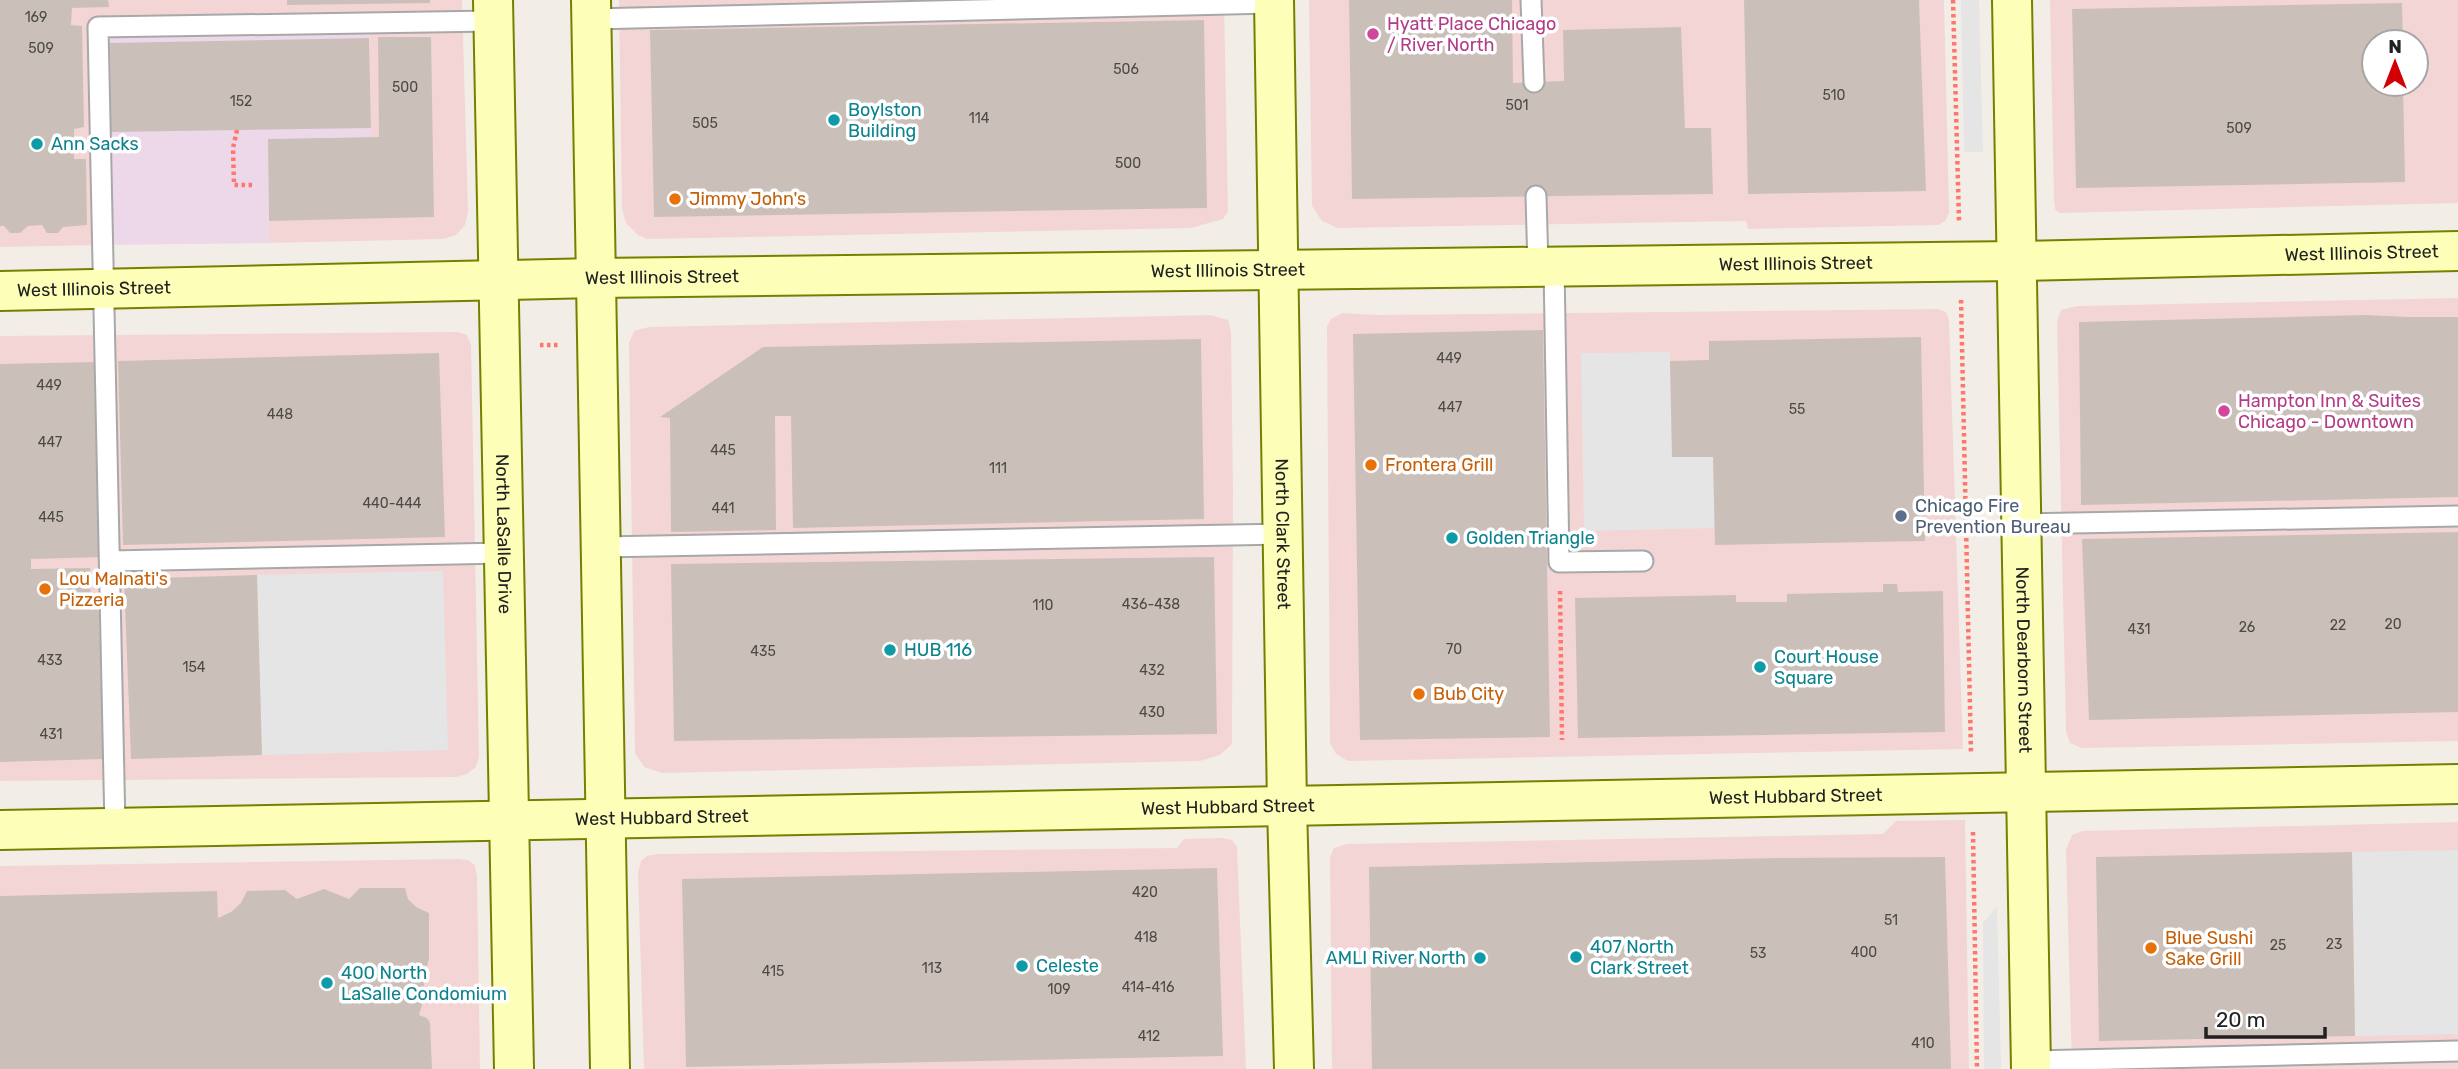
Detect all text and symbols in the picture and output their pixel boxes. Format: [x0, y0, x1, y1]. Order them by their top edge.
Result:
house number: 169 [25, 9, 47, 26]
place label: Hyatt Place Chicago / River North [1387, 13, 1556, 56]
marker: Hyatt Place Chicago / River North [1365, 26, 1381, 42]
north arrow [2360, 28, 2430, 98]
text: N [2388, 35, 2402, 58]
house number: 509 [28, 40, 54, 57]
house number: 506 [1113, 61, 1139, 78]
house number: 500 [392, 79, 418, 96]
house number: 510 [1823, 87, 1846, 104]
house number: 152 [230, 93, 252, 110]
house number: 501 [1505, 97, 1529, 114]
place label: Boylston Building [848, 99, 922, 142]
house number: 114 [969, 110, 990, 127]
marker: Boylston Building [826, 112, 842, 128]
house number: 505 [692, 115, 718, 132]
house number: 509 [2226, 120, 2252, 137]
place label: Ann Sacks [51, 133, 139, 155]
marker: Ann Sacks [29, 136, 45, 152]
house number: 500 [1115, 155, 1141, 172]
place label: Jimmy John's [689, 188, 806, 210]
marker: Jimmy John's [667, 191, 683, 207]
street label: West Illinois Street [2284, 240, 2439, 266]
street label: West Illinois Street [1719, 252, 1873, 276]
street label: West Illinois Street [1151, 259, 1305, 282]
street label: West Illinois Street [585, 265, 739, 289]
street label: West Illinois Street [17, 276, 171, 302]
house number: 449 [1436, 350, 1462, 367]
house number: 449 [36, 377, 62, 394]
place label: Hampton Inn & Suites Chicago - Downtown [2238, 390, 2421, 433]
house number: 447 [1438, 399, 1462, 416]
house number: 55 [1789, 401, 1805, 418]
marker: Hampton Inn & Suites Chicago - Downtown [2216, 403, 2232, 419]
house number: 448 [267, 406, 293, 423]
house number: 447 [38, 434, 62, 451]
house number: 445 [710, 442, 736, 459]
street label: North LaSalle Drive [491, 454, 516, 614]
place label: Frontera Grill [1385, 454, 1493, 476]
marker: Frontera Grill [1363, 457, 1379, 473]
street label: North Clark Street [1270, 458, 1295, 610]
house number: 111 [989, 460, 1007, 477]
house number: 440-444 [362, 495, 422, 512]
place label: Chicago Fire Prevention Bureau [1915, 495, 2071, 538]
house number: 441 [711, 500, 735, 517]
marker: Chicago Fire Prevention Bureau [1893, 508, 1909, 524]
house number: 445 [38, 509, 64, 526]
place label: Golden Triangle [1466, 527, 1595, 549]
marker: Golden Triangle [1444, 530, 1460, 546]
street label: North Dearborn Street [2011, 566, 2036, 753]
place label: Lou Malnati's Pizzeria [59, 568, 168, 611]
marker: Lou Malnati's Pizzeria [37, 581, 53, 597]
house number: 436-438 [1122, 596, 1180, 613]
house number: 110 [1033, 597, 1054, 614]
house number: 20 [2384, 616, 2402, 633]
house number: 22 [2330, 617, 2346, 634]
house number: 26 [2239, 619, 2255, 636]
house number: 431 [2128, 621, 2150, 638]
place label: HUB 116 [904, 639, 972, 661]
house number: 70 [1446, 641, 1462, 658]
marker: HUB 116 [882, 642, 898, 658]
house number: 435 [750, 643, 776, 660]
place label: Court House Square [1774, 646, 1879, 689]
house number: 433 [37, 652, 63, 669]
house number: 154 [182, 659, 206, 676]
marker: Court House Square [1752, 659, 1768, 675]
house number: 432 [1139, 662, 1165, 679]
place label: Bub City [1433, 683, 1504, 705]
marker: Bub City [1411, 686, 1427, 702]
house number: 430 [1139, 704, 1165, 721]
house number: 431 [40, 726, 62, 743]
street label: West Hubbard Street [1709, 784, 1883, 809]
street label: West Hubbard Street [1141, 794, 1315, 820]
street label: West Hubbard Street [575, 805, 749, 830]
house number: 420 [1132, 884, 1158, 901]
house number: 51 [1884, 912, 1898, 929]
place label: Blue Sushi Sake Grill [2165, 927, 2253, 970]
house number: 418 [1134, 929, 1158, 946]
place label: 407 North Clark Street [1590, 936, 1689, 979]
house number: 23 [2326, 936, 2342, 953]
house number: 25 [2270, 937, 2286, 954]
marker: Blue Sushi Sake Grill [2143, 940, 2159, 956]
house number: 400 [1851, 944, 1877, 961]
house number: 53 [1750, 945, 1766, 962]
place label: AMLI River North [1326, 947, 1466, 969]
marker: 407 North Clark Street [1568, 949, 1584, 965]
marker: AMLI River North [1472, 950, 1488, 966]
place label: Celeste [1036, 955, 1099, 977]
marker: Celeste [1014, 958, 1030, 974]
house number: 113 [922, 960, 942, 977]
place label: 400 North LaSalle Condomium [341, 962, 507, 1005]
house number: 415 [762, 963, 784, 980]
marker: 400 North LaSalle Condomium [319, 975, 335, 991]
house number: 414-416 [1122, 979, 1174, 996]
house number: 109 [1047, 981, 1071, 998]
scale bar [2206, 996, 2325, 1040]
text: 20 m [2216, 1007, 2265, 1032]
house number: 412 [1138, 1028, 1160, 1045]
house number: 410 [1911, 1035, 1935, 1052]

